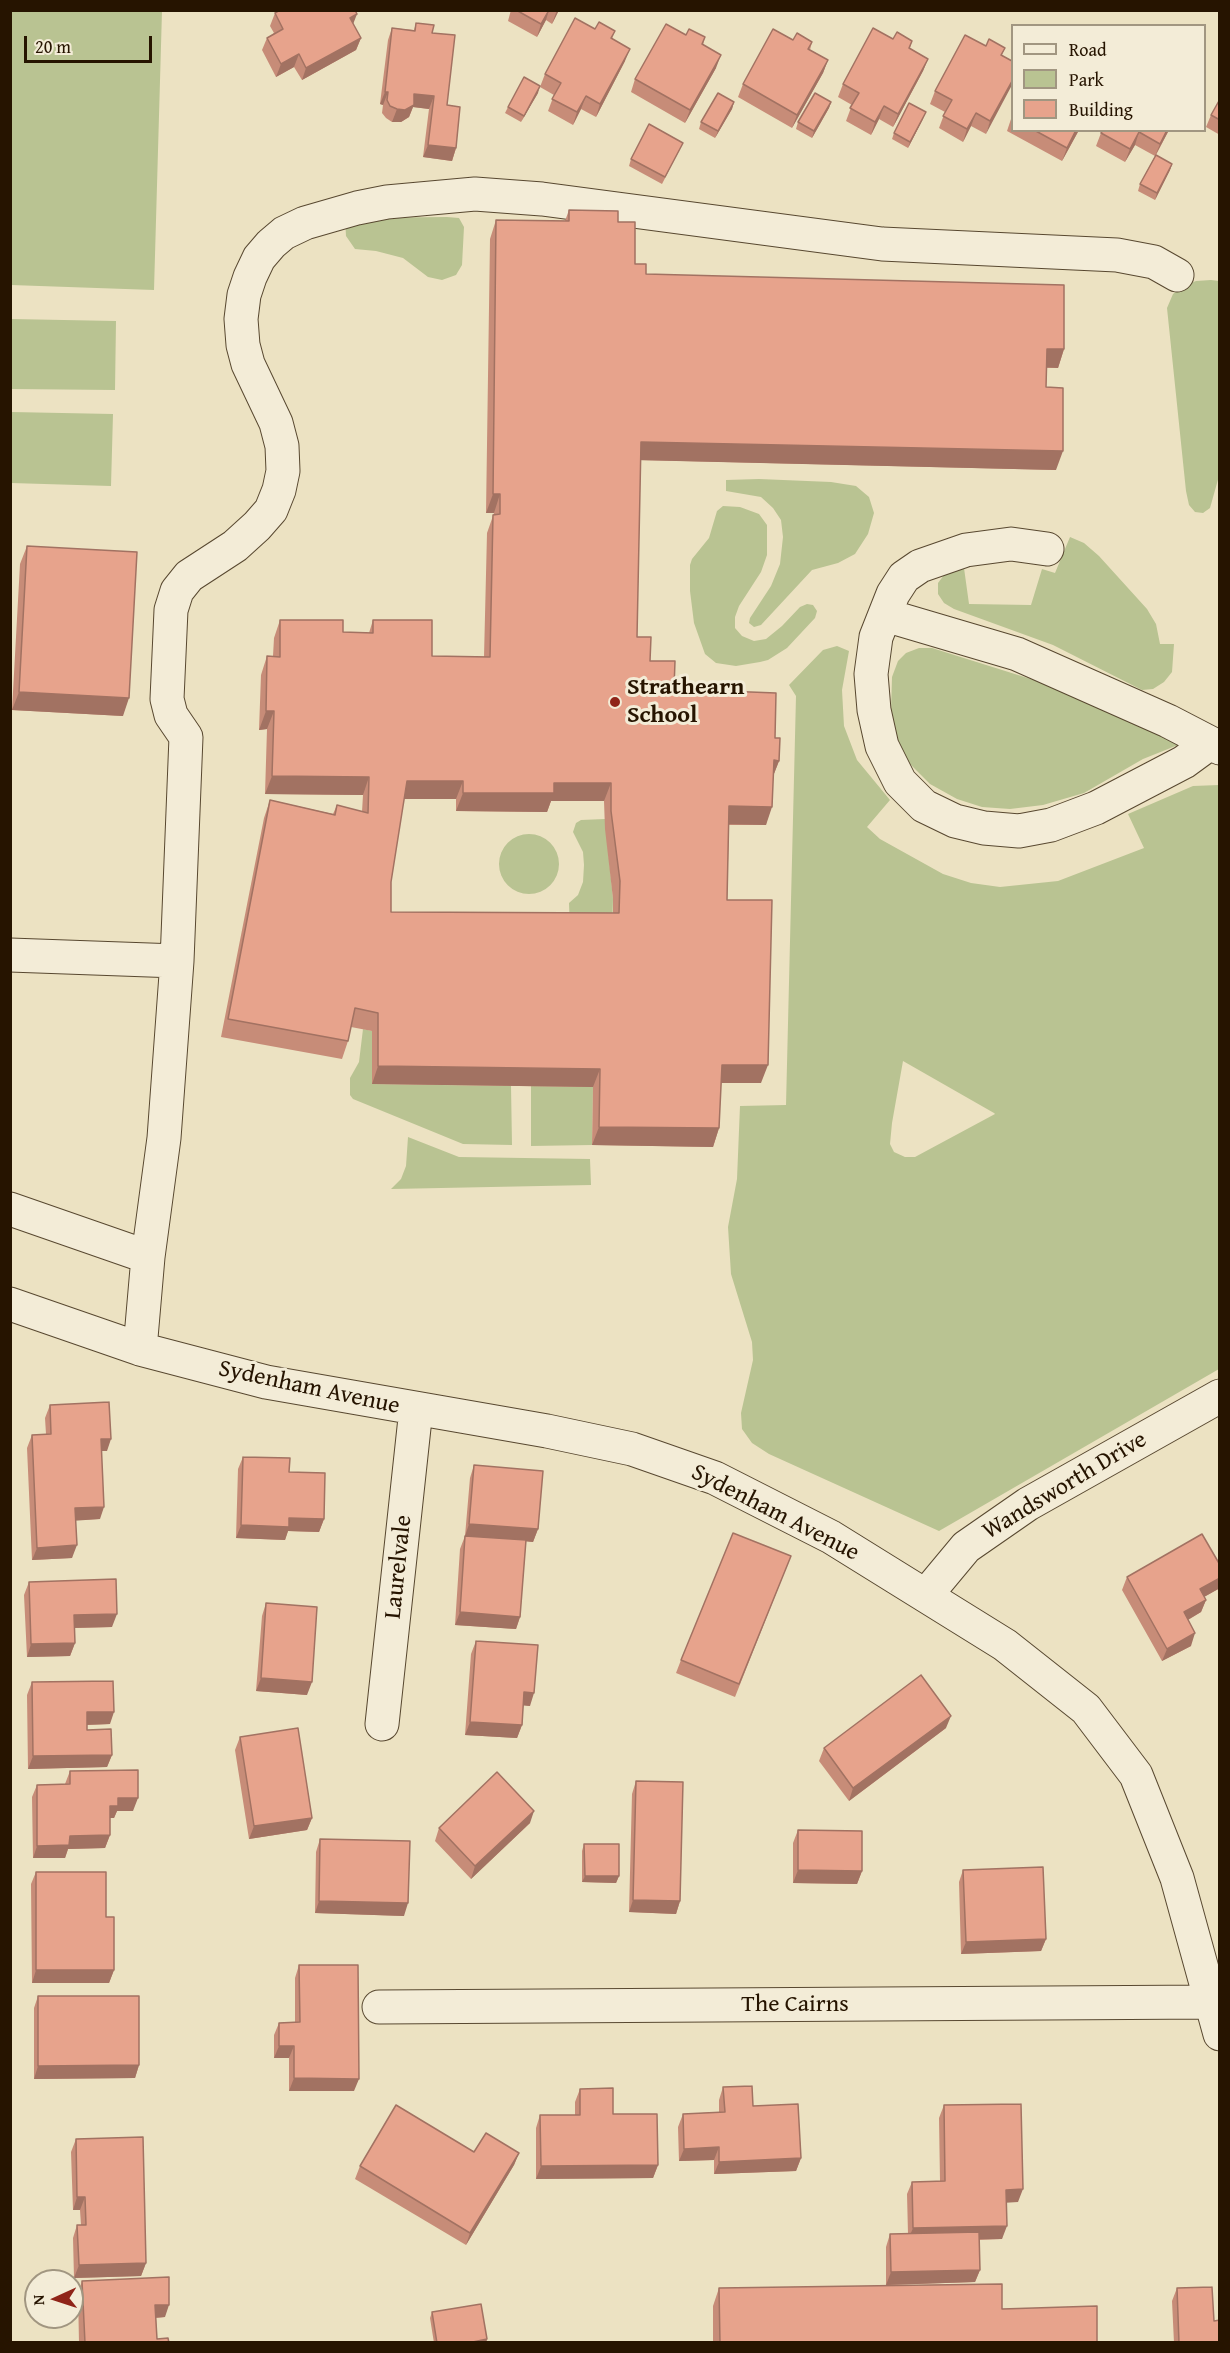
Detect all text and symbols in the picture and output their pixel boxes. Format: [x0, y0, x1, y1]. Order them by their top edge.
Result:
scale bar [27, 24, 154, 62]
legend [1011, 24, 1206, 132]
text: 20 m [35, 33, 71, 60]
text: Road [1069, 36, 1107, 63]
text: Park [1069, 66, 1104, 93]
text: Building [1069, 96, 1133, 123]
place label: Strathearn School [627, 674, 744, 730]
marker: Strathearn School [608, 695, 622, 709]
street label: Sydenham Avenue [216, 1355, 402, 1421]
street label: Wandsworth Drive [978, 1426, 1152, 1546]
street label: Sydenham Avenue [686, 1458, 864, 1568]
street label: Laurelvale [379, 1514, 419, 1620]
street label: The Cairns [741, 1991, 849, 2019]
north arrow [24, 2269, 84, 2329]
text: N [26, 2294, 50, 2306]

